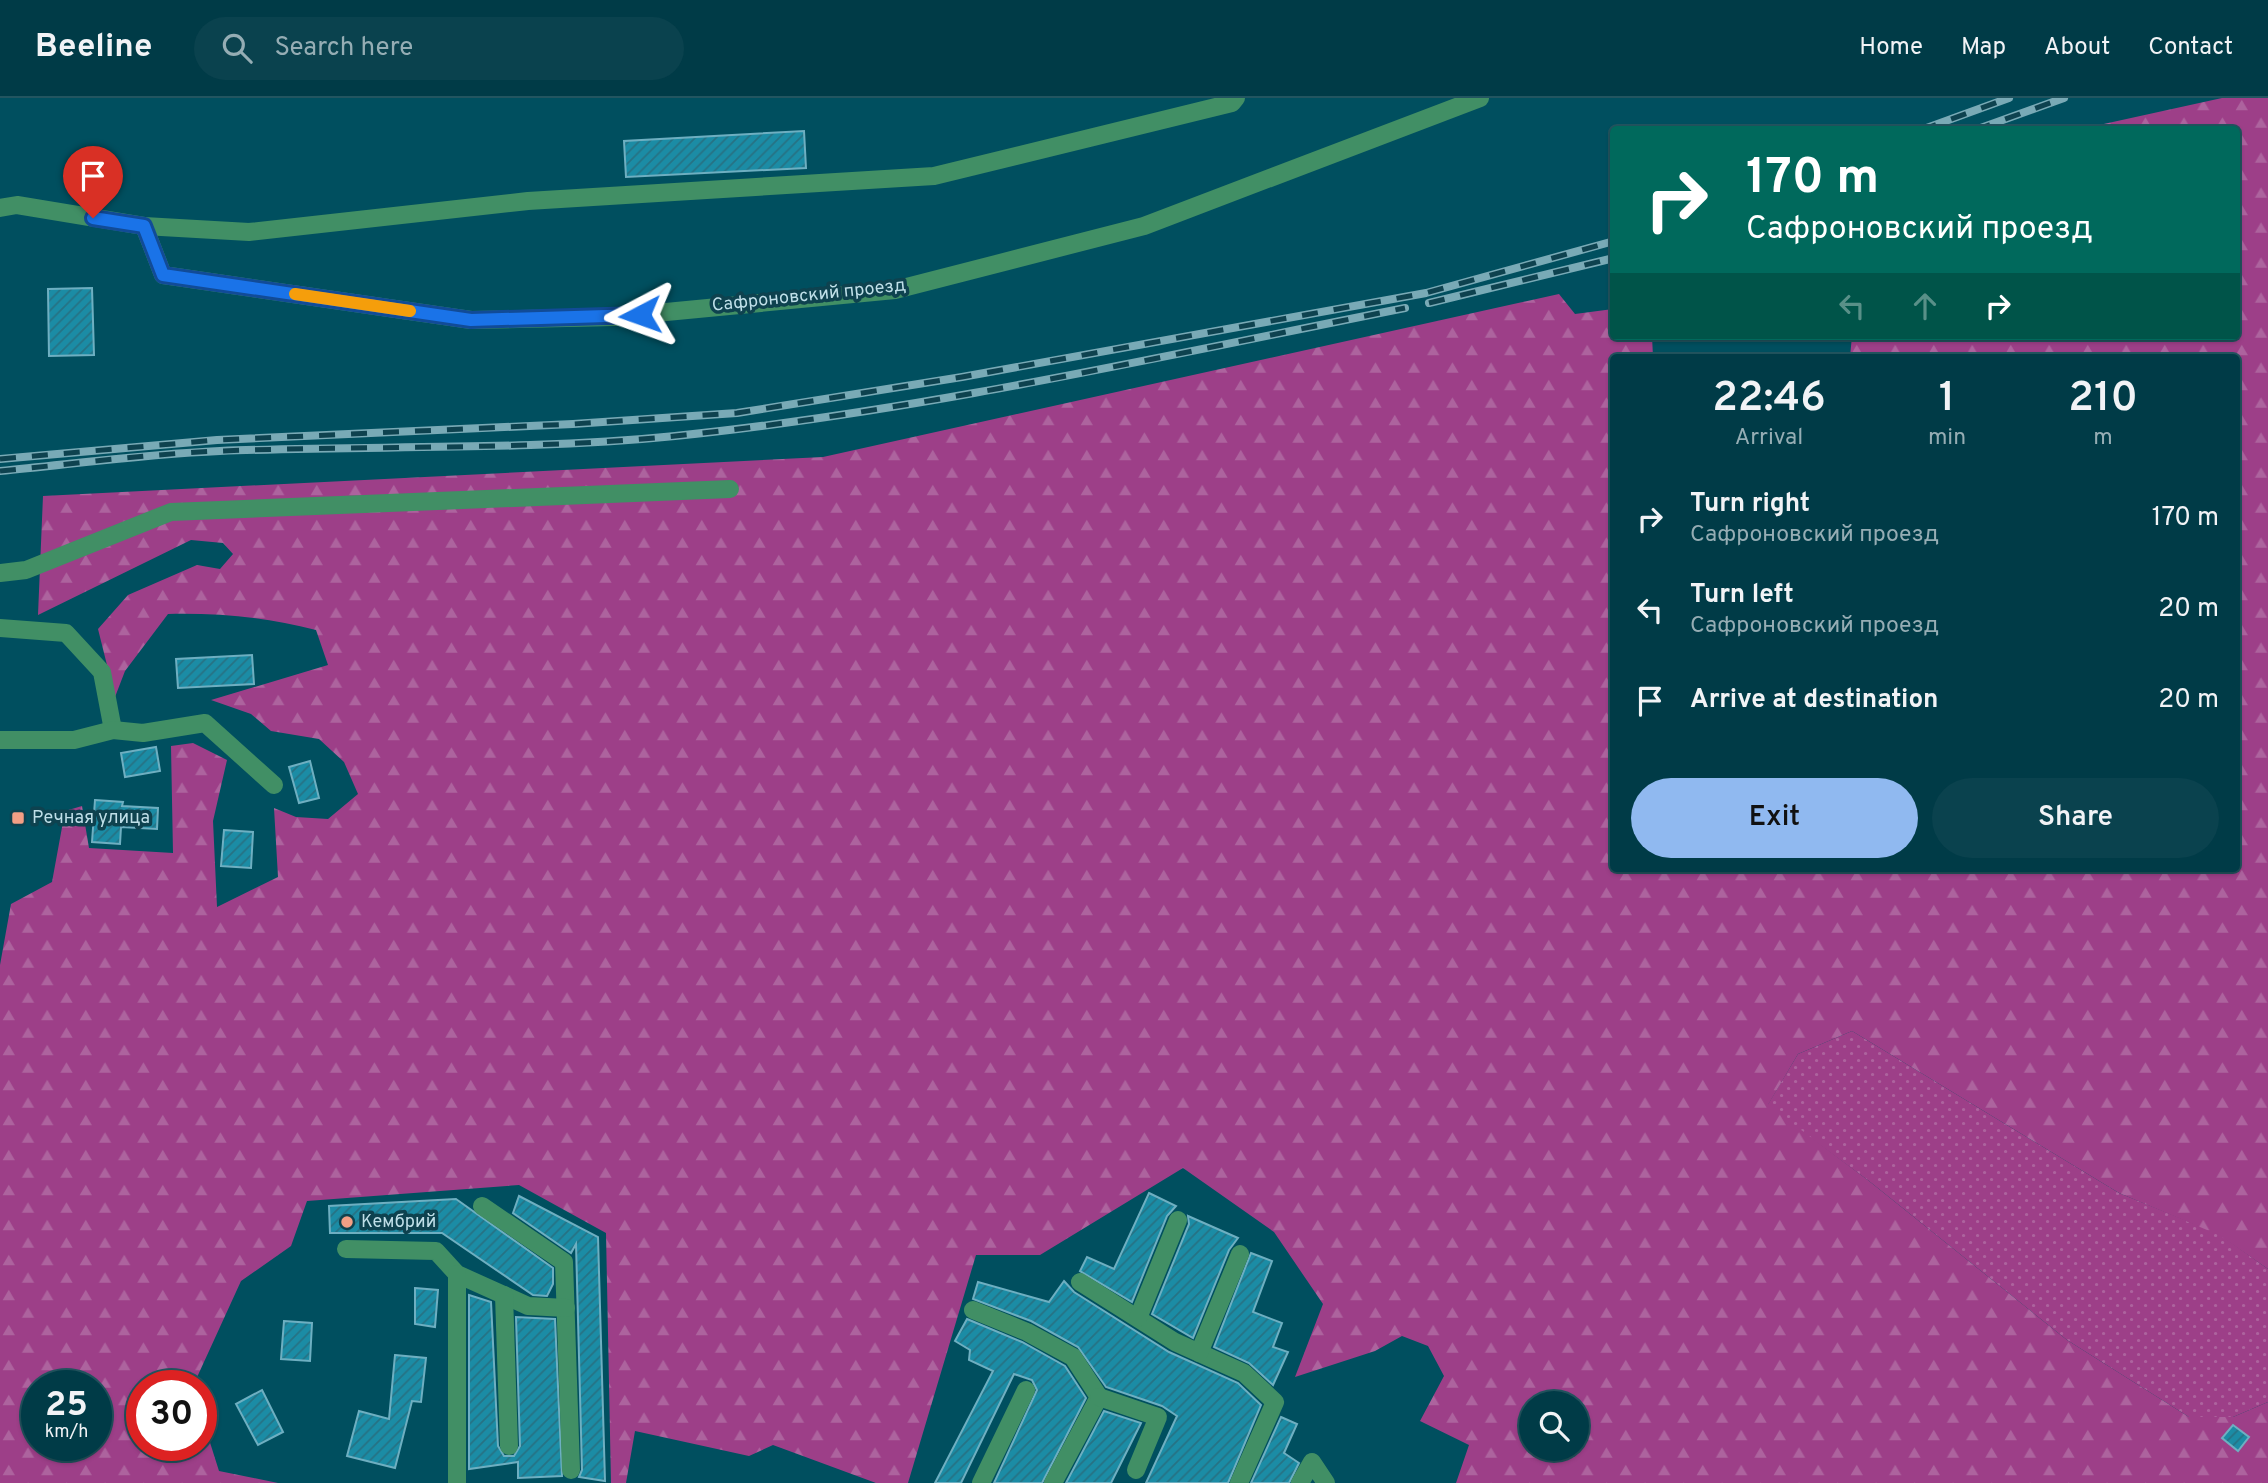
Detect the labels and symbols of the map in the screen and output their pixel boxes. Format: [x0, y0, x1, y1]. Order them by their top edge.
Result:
pin [63, 146, 123, 218]
street label: Сафроновский проезд [711, 274, 907, 318]
position arrow [603, 278, 677, 352]
place label: Речная улица [32, 807, 150, 830]
marker: Речная улица [10, 810, 26, 826]
place label: Кембрий [361, 1211, 436, 1234]
marker: Кембрий [339, 1214, 355, 1230]
speed limit sign: 30 [126, 1370, 217, 1461]

